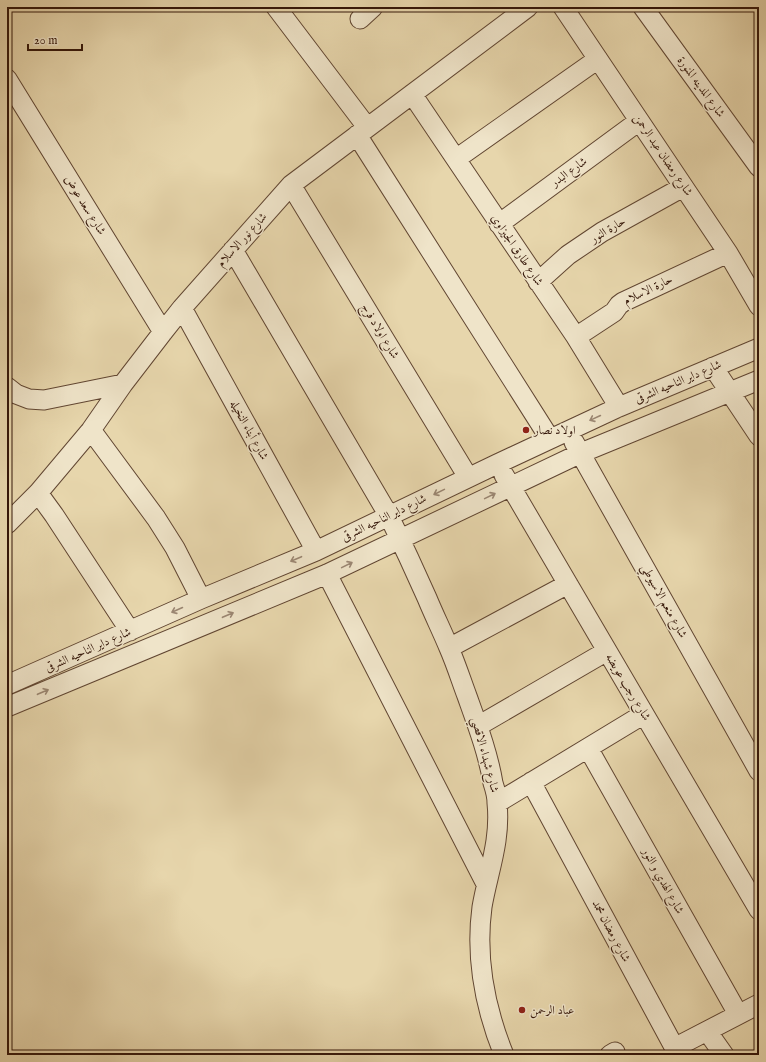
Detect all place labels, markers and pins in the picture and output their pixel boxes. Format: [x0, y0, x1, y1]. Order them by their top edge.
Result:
place label: اولاد نصار [533, 423, 576, 438]
marker: اولاد نصار [521, 425, 531, 435]
place label: عباد الرحمن [530, 1003, 575, 1019]
marker: عباد الرحمن [517, 1005, 527, 1015]

